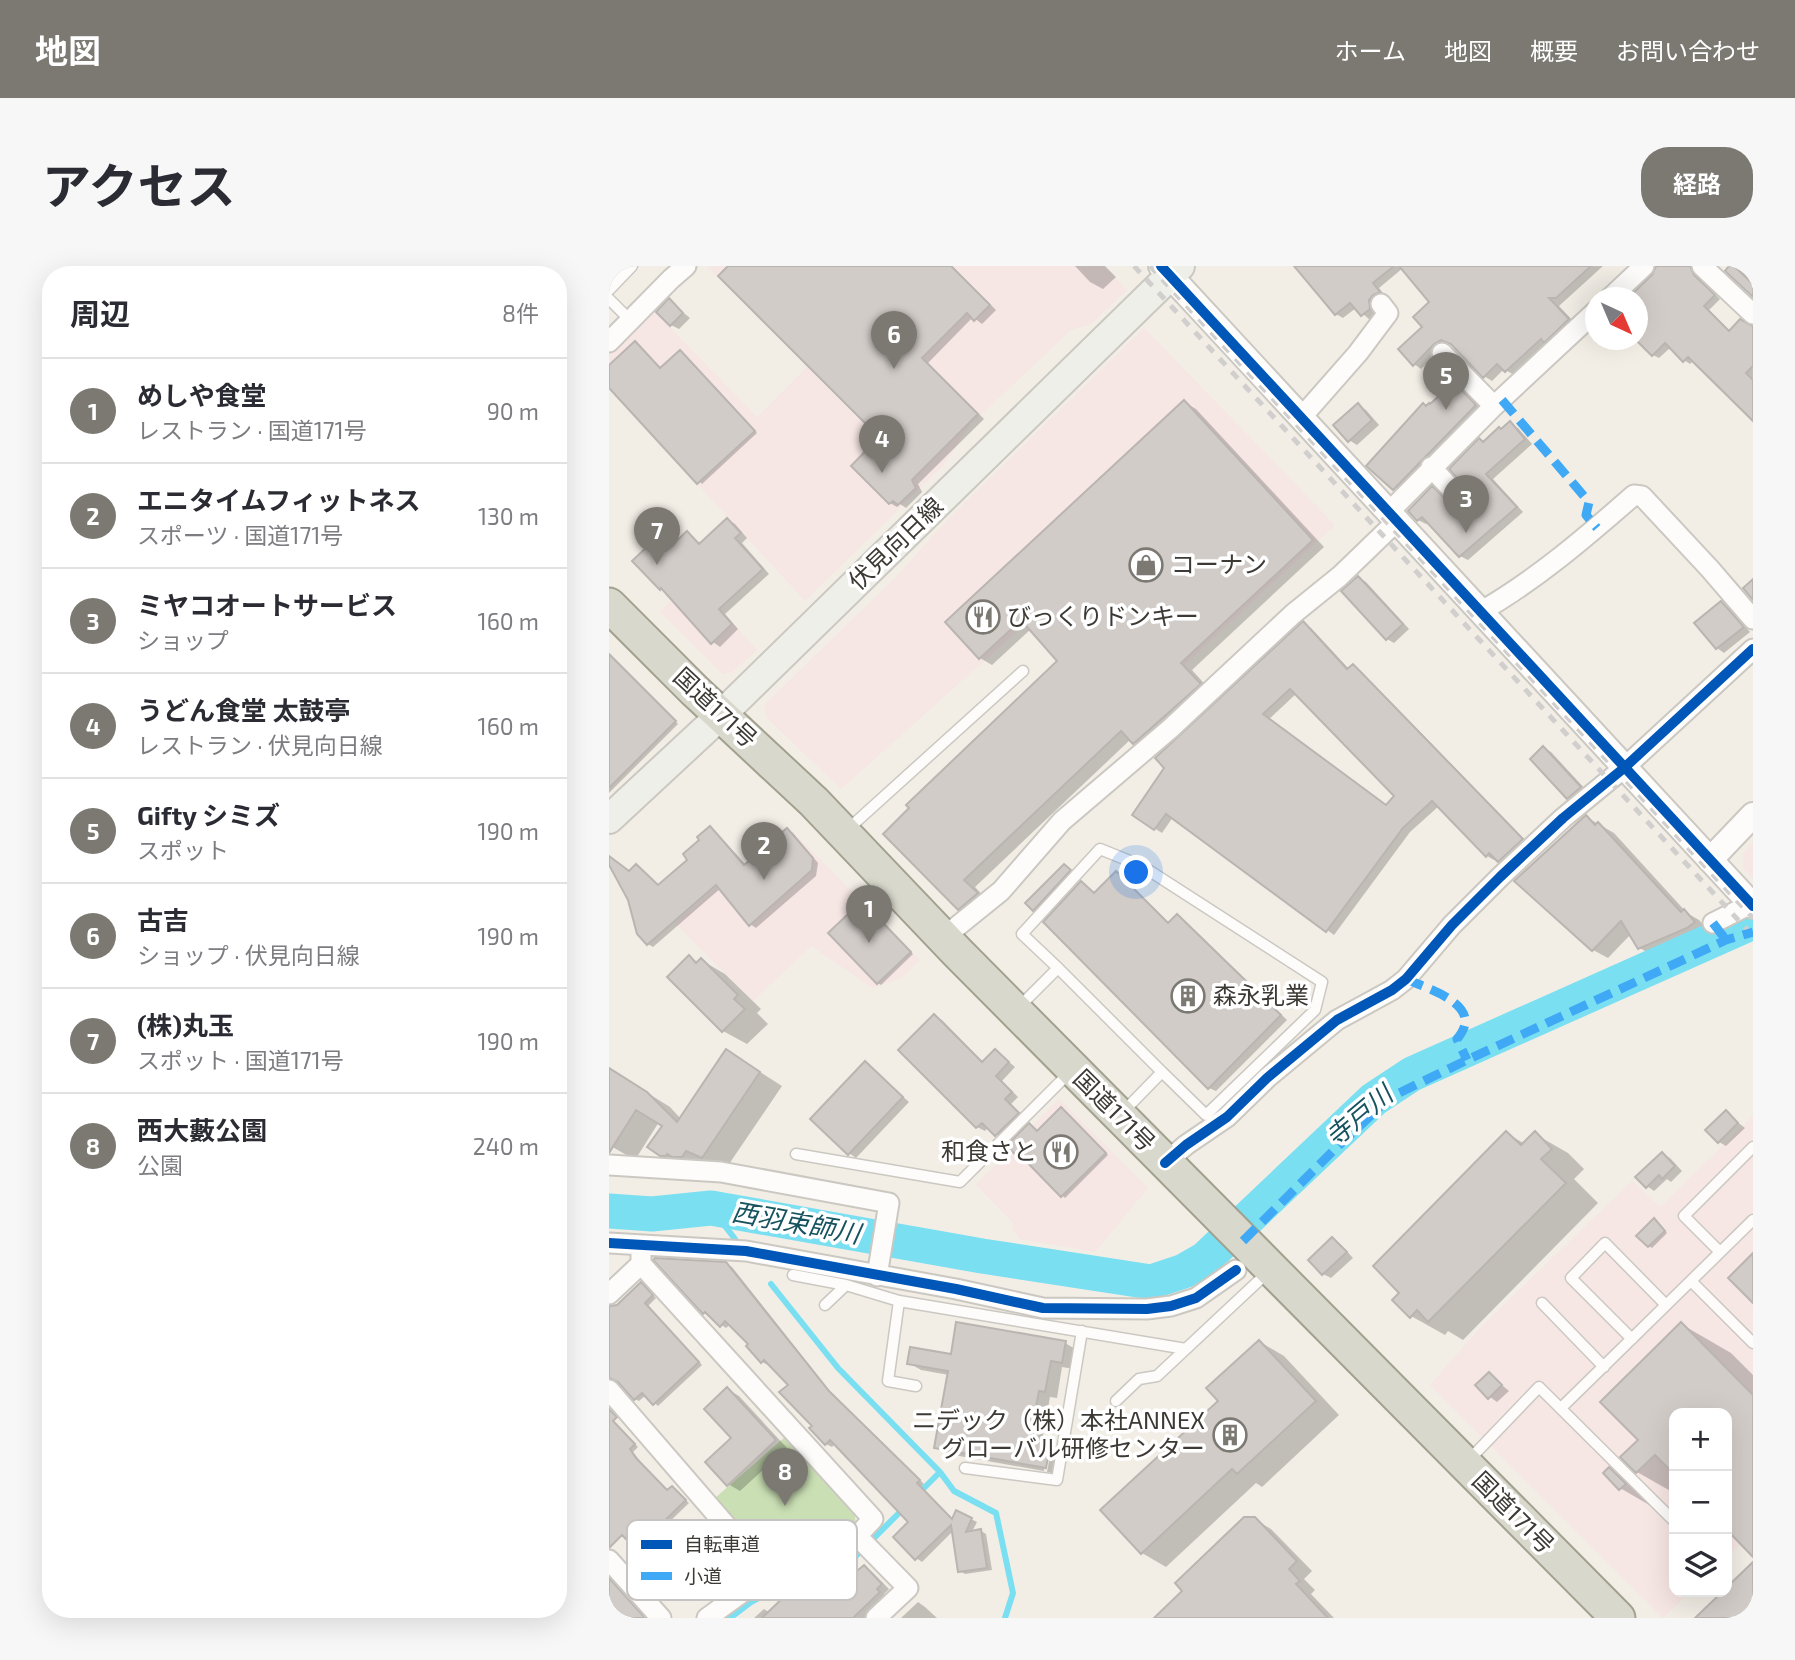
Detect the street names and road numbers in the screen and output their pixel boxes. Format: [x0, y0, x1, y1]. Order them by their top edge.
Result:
street label: 伏見向日線 [842, 491, 948, 595]
street label: 国道171号 [668, 661, 764, 753]
street label: 国道171号 [1068, 1063, 1162, 1157]
street label: 国道171号 [1467, 1465, 1561, 1559]

